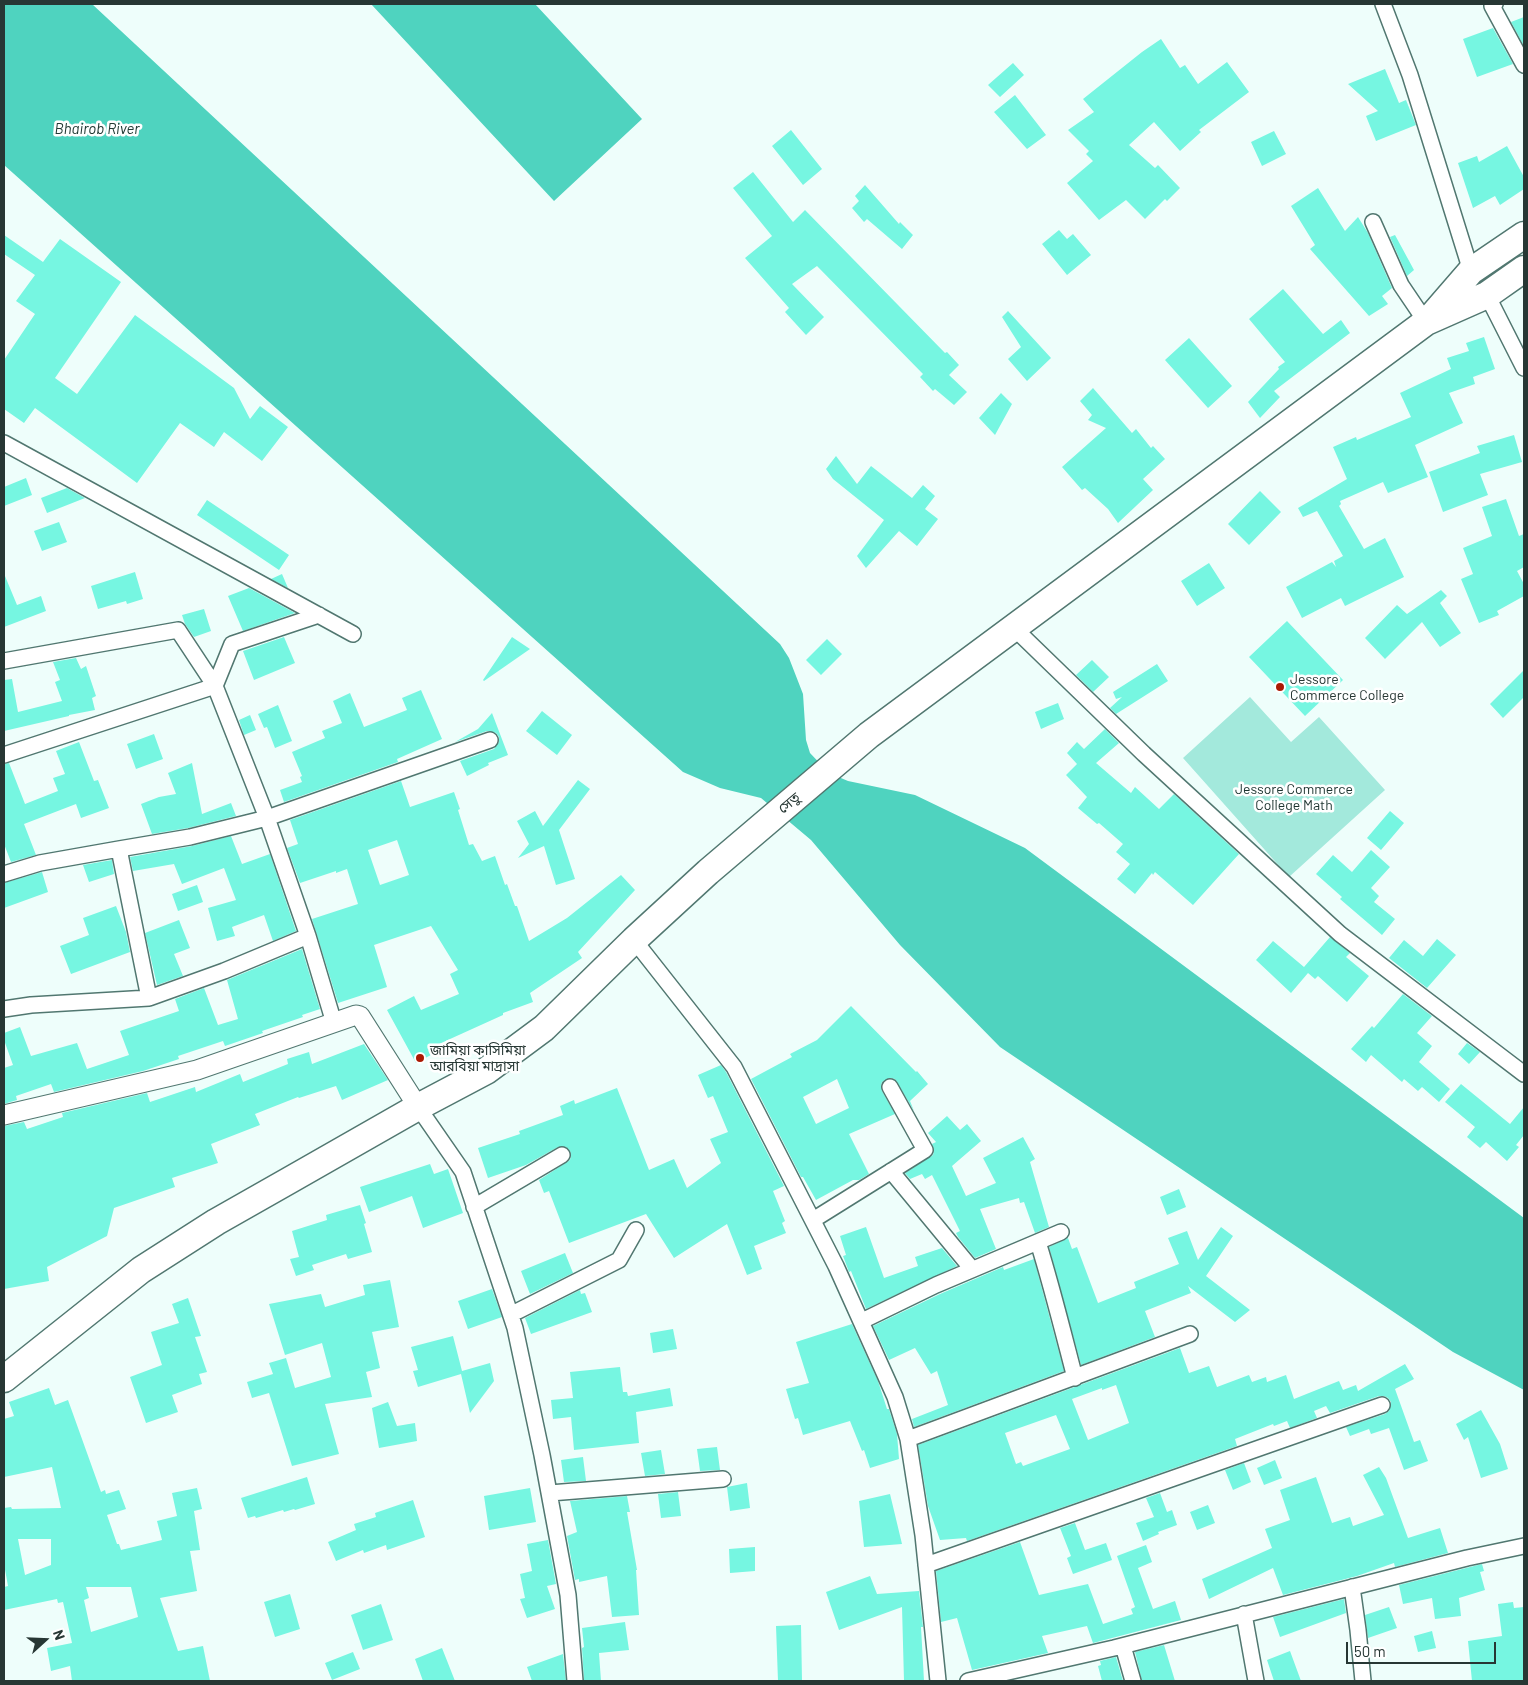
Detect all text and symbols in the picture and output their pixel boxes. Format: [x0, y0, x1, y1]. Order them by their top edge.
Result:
water label: Bhairob River [55, 120, 139, 138]
place label: Jessore Commerce College [1290, 671, 1404, 704]
marker: Jessore Commerce College [1274, 681, 1286, 693]
park label: Jessore Commerce College Math [1235, 781, 1353, 814]
street label: সেতু [775, 789, 803, 817]
place label: জামিয়া কাসিমিয়া আরবিয়া মাদ্রাসা [430, 1042, 526, 1074]
marker: জামিয়া কাসিমিয়া আরবিয়া মাদ্রাসা [414, 1052, 426, 1064]
north arrow [20, 1615, 70, 1665]
text: N [50, 1627, 69, 1642]
scale bar [1348, 1632, 1498, 1664]
text: 50 m [1354, 1642, 1386, 1660]

